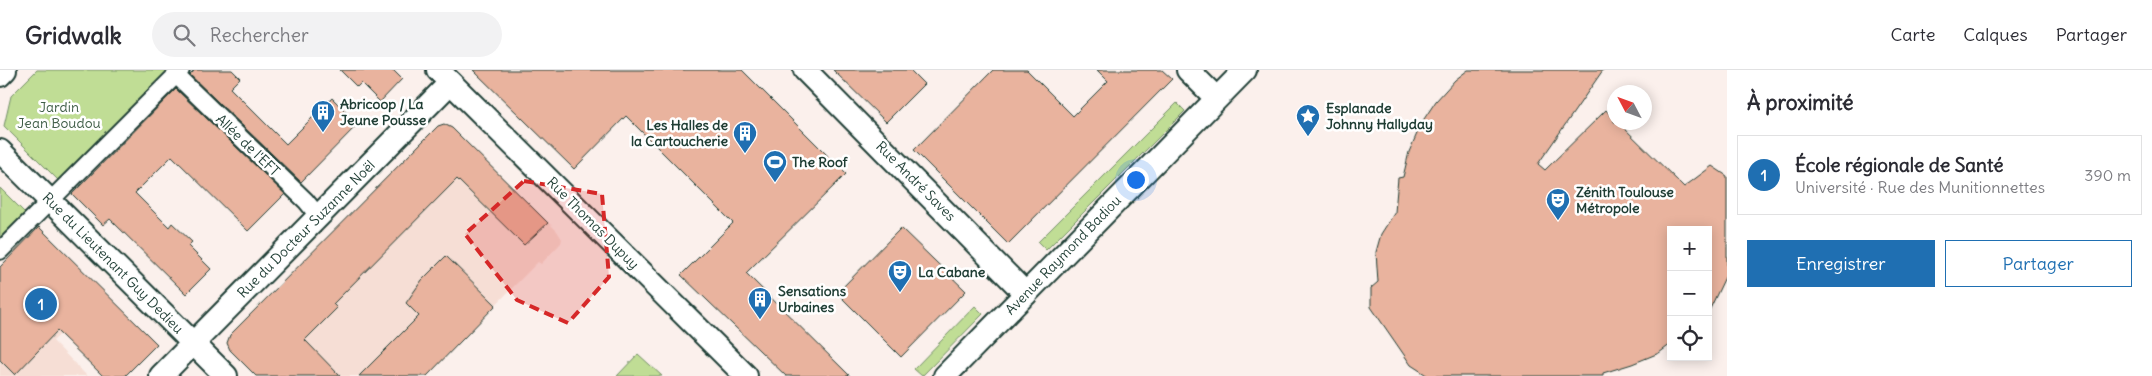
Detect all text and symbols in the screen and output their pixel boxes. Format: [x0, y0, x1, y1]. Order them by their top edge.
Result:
search box [152, 12, 502, 57]
text: Gridwalk [25, 20, 122, 50]
icon: search [170, 21, 198, 49]
text: Rechercher [210, 23, 309, 47]
text: Carte [1890, 23, 1935, 46]
text: Calques [1963, 23, 2028, 46]
text: Partager [2056, 23, 2127, 46]
north arrow [1607, 85, 1652, 130]
text: À proximité [1747, 89, 1854, 116]
place label: Abricoop / La Jeune Pousse [340, 95, 427, 129]
park label: Jardin Jean Boudou [17, 98, 101, 132]
building icon: Abricoop / La Jeune Pousse [310, 99, 336, 133]
place label: Esplanade Johnny Hallyday [1326, 99, 1433, 133]
place icon: Esplanade Johnny Hallyday [1295, 103, 1321, 137]
street label: Allée de l'EFT [212, 110, 284, 180]
place label: Les Halles de la Cartoucherie [631, 116, 728, 150]
building icon: Les Halles de la Cartoucherie [732, 120, 758, 154]
street label: Rue André Saves [872, 137, 960, 225]
sports icon: The Roof [762, 149, 788, 183]
place label: The Roof [792, 153, 849, 171]
text: École régionale de Santé [1795, 153, 2003, 177]
street label: Rue du Docteur Suzanne Noël [233, 156, 379, 302]
text: 1 [1761, 165, 1767, 185]
text: 390 m [2084, 165, 2131, 185]
your location [1123, 167, 1149, 193]
street label: Rue Thomas Dupuy [543, 173, 643, 273]
text: Université · Rue des Munitionnettes [1795, 177, 2045, 197]
place label: Zénith Toulouse Métropole [1576, 183, 1674, 217]
theatre icon: Zénith Toulouse Métropole [1545, 187, 1571, 221]
street label: Rue du Lieutenant Guy Dedieu [39, 189, 187, 337]
street label: Avenue Raymond Badiou [1001, 191, 1125, 319]
map controls [1667, 226, 1712, 361]
button: + [1667, 226, 1712, 271]
button: Enregistrer [1747, 240, 1935, 287]
button: Partager [1945, 240, 2132, 287]
theatre icon: La Cabane [887, 259, 913, 293]
place label: La Cabane [918, 263, 986, 281]
button: − [1667, 271, 1712, 316]
place label: Sensations Urbaines [778, 282, 847, 316]
pin: 1 [25, 285, 57, 323]
building icon: Sensations Urbaines [747, 286, 773, 320]
button: locate [1667, 316, 1712, 361]

